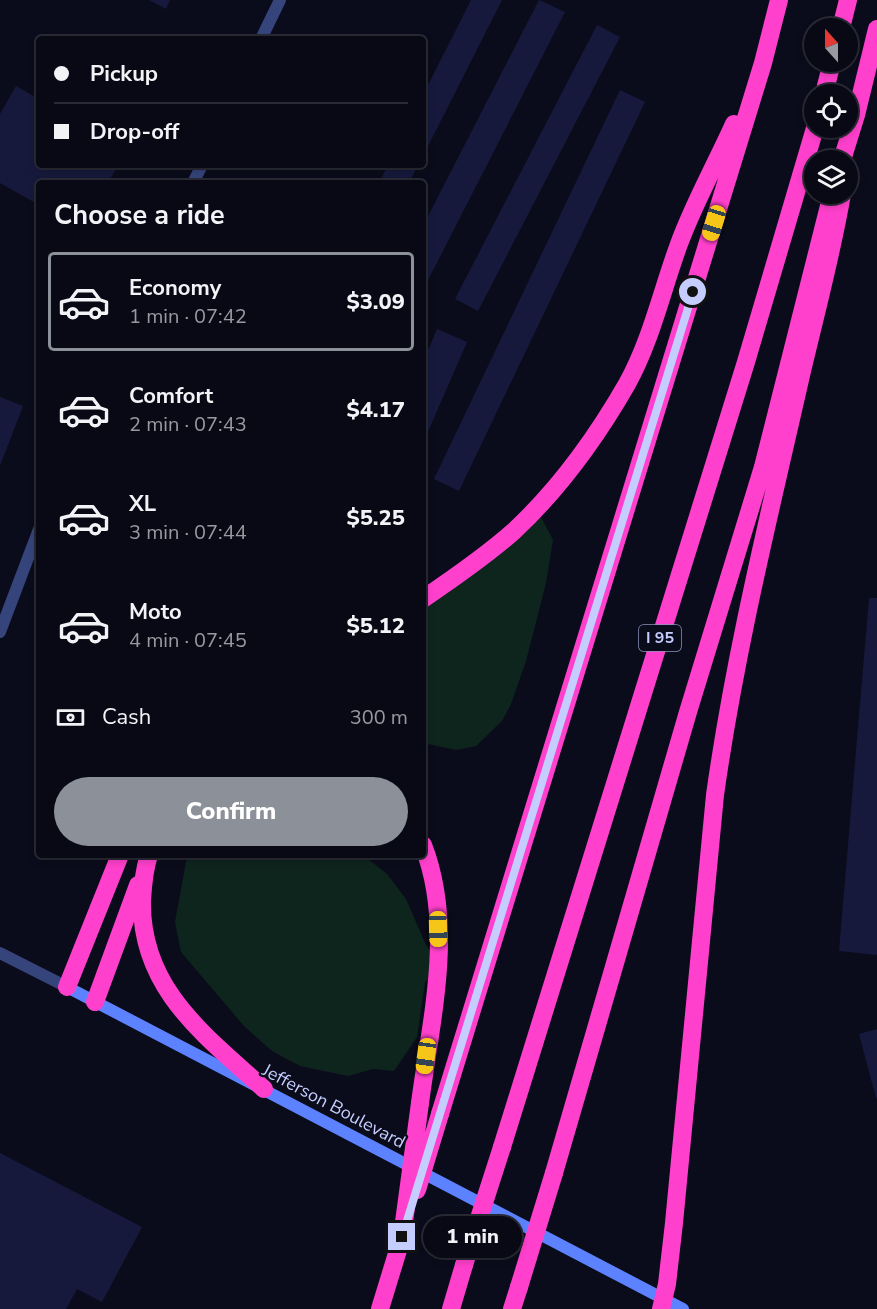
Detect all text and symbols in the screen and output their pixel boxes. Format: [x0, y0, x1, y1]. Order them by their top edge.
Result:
north arrow [804, 18, 858, 72]
map controls [804, 18, 858, 204]
text: Pickup [90, 59, 158, 89]
button: locate [804, 84, 858, 138]
text: Drop-off [90, 117, 179, 147]
button: layers [804, 150, 858, 204]
text: Choose a ride [54, 197, 225, 234]
car [700, 203, 728, 243]
text: Economy [129, 273, 221, 303]
icon: car [57, 275, 111, 329]
route start [679, 278, 706, 305]
text: $3.09 [346, 287, 405, 317]
text: 1 min · 07:42 [129, 303, 247, 330]
text: Comfort [129, 381, 213, 411]
icon: car [57, 383, 111, 437]
text: $4.17 [346, 395, 405, 425]
text: 2 min · 07:43 [129, 411, 247, 438]
text: XL [129, 489, 156, 519]
icon: car [57, 491, 111, 545]
text: $5.25 [346, 503, 405, 533]
text: 3 min · 07:44 [129, 519, 247, 546]
text: Moto [129, 597, 182, 627]
icon: car [57, 599, 111, 653]
text: $5.12 [346, 611, 405, 641]
road number: I 95 [639, 625, 681, 651]
text: 4 min · 07:45 [129, 627, 247, 654]
icon: cash [54, 701, 87, 734]
text: Cash [102, 702, 151, 732]
text: 300 m [350, 704, 408, 731]
button: Confirm [54, 777, 408, 846]
car [429, 911, 447, 947]
car [415, 1037, 437, 1075]
street label: Jefferson Boulevard [257, 1058, 410, 1154]
callout: 1 min [423, 1216, 522, 1258]
route end [388, 1223, 415, 1250]
text: 1 min [446, 1223, 499, 1250]

